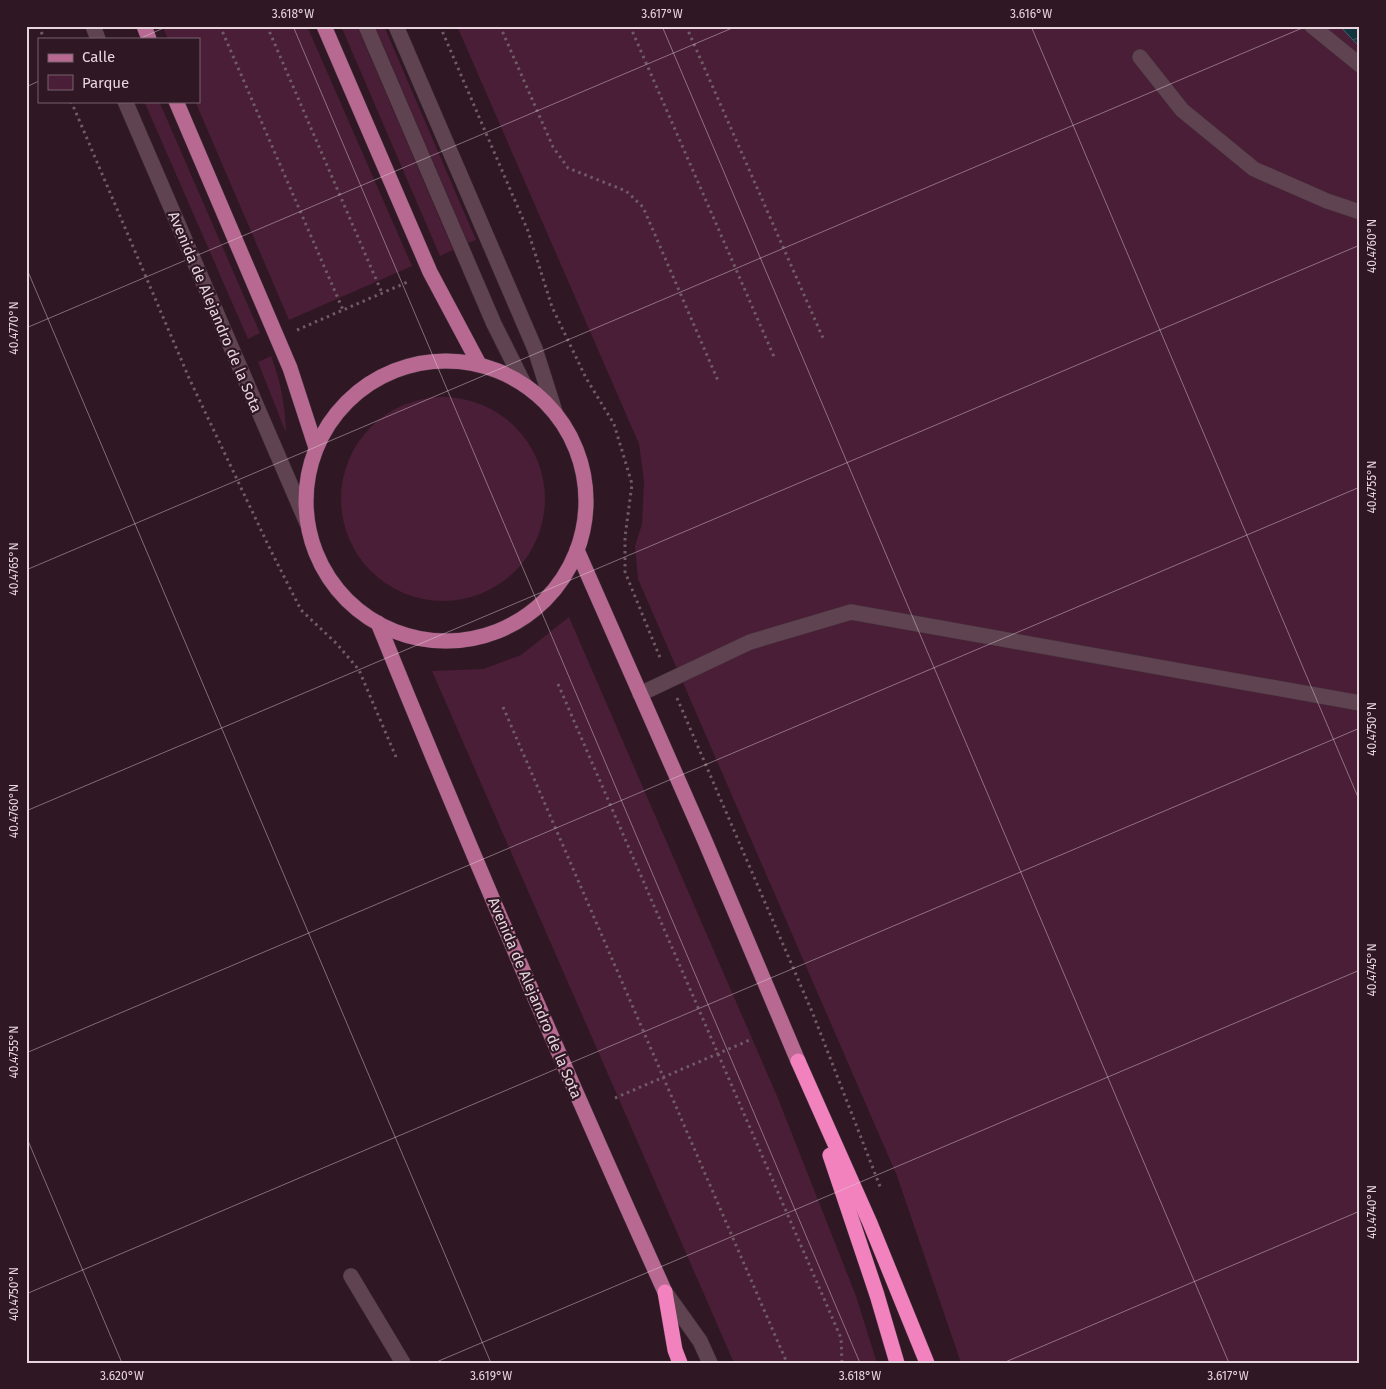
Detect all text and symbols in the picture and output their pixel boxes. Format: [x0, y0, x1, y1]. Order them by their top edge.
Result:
text: 3.618°W [272, 7, 314, 21]
text: 3.617°W [641, 7, 683, 21]
text: 3.616°W [1010, 7, 1052, 21]
legend [38, 38, 200, 102]
text: Calle [82, 48, 115, 66]
text: Parque [82, 74, 129, 92]
street label: Avenida de Alejandro de la Sota [164, 209, 266, 415]
text: 40.4760°N [1365, 219, 1379, 273]
text: 40.4770°N [7, 301, 21, 355]
text: 40.4755°N [1365, 460, 1379, 514]
text: 40.4765°N [7, 542, 21, 596]
text: 40.4750°N [1365, 702, 1379, 756]
text: 40.4760°N [7, 784, 21, 838]
street label: Avenida de Alejandro de la Sota [484, 895, 586, 1101]
text: 40.4745°N [1365, 943, 1379, 997]
text: 40.4755°N [7, 1025, 21, 1079]
text: 40.4740°N [1365, 1185, 1379, 1239]
text: 40.4750°N [7, 1267, 21, 1321]
text: 3.620°W [100, 1369, 144, 1383]
text: 3.619°W [470, 1369, 512, 1383]
text: 3.618°W [839, 1369, 881, 1383]
text: 3.617°W [1207, 1369, 1249, 1383]

